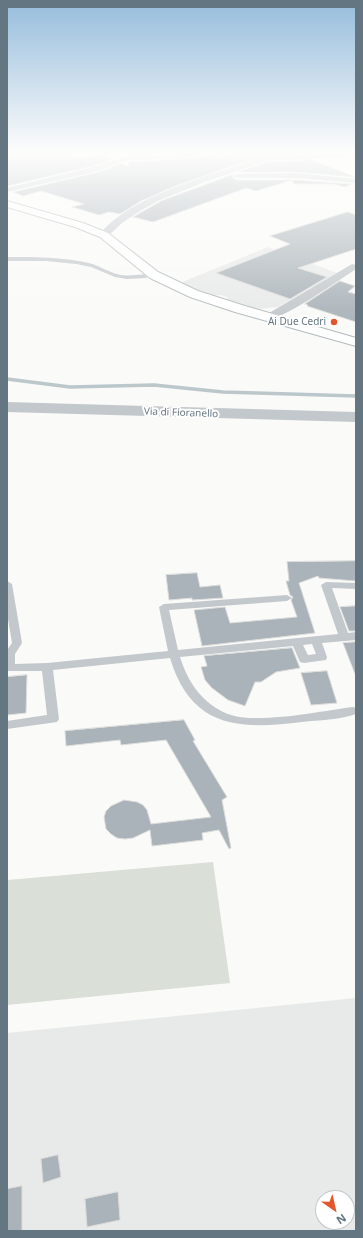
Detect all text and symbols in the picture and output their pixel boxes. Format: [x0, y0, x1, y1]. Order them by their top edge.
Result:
place label: Ai Due Cedri [268, 316, 326, 328]
marker: Ai Due Cedri [329, 317, 339, 327]
street label: Via di Fioranello [144, 406, 218, 420]
north arrow [315, 1190, 355, 1230]
text: N [334, 1211, 349, 1228]

